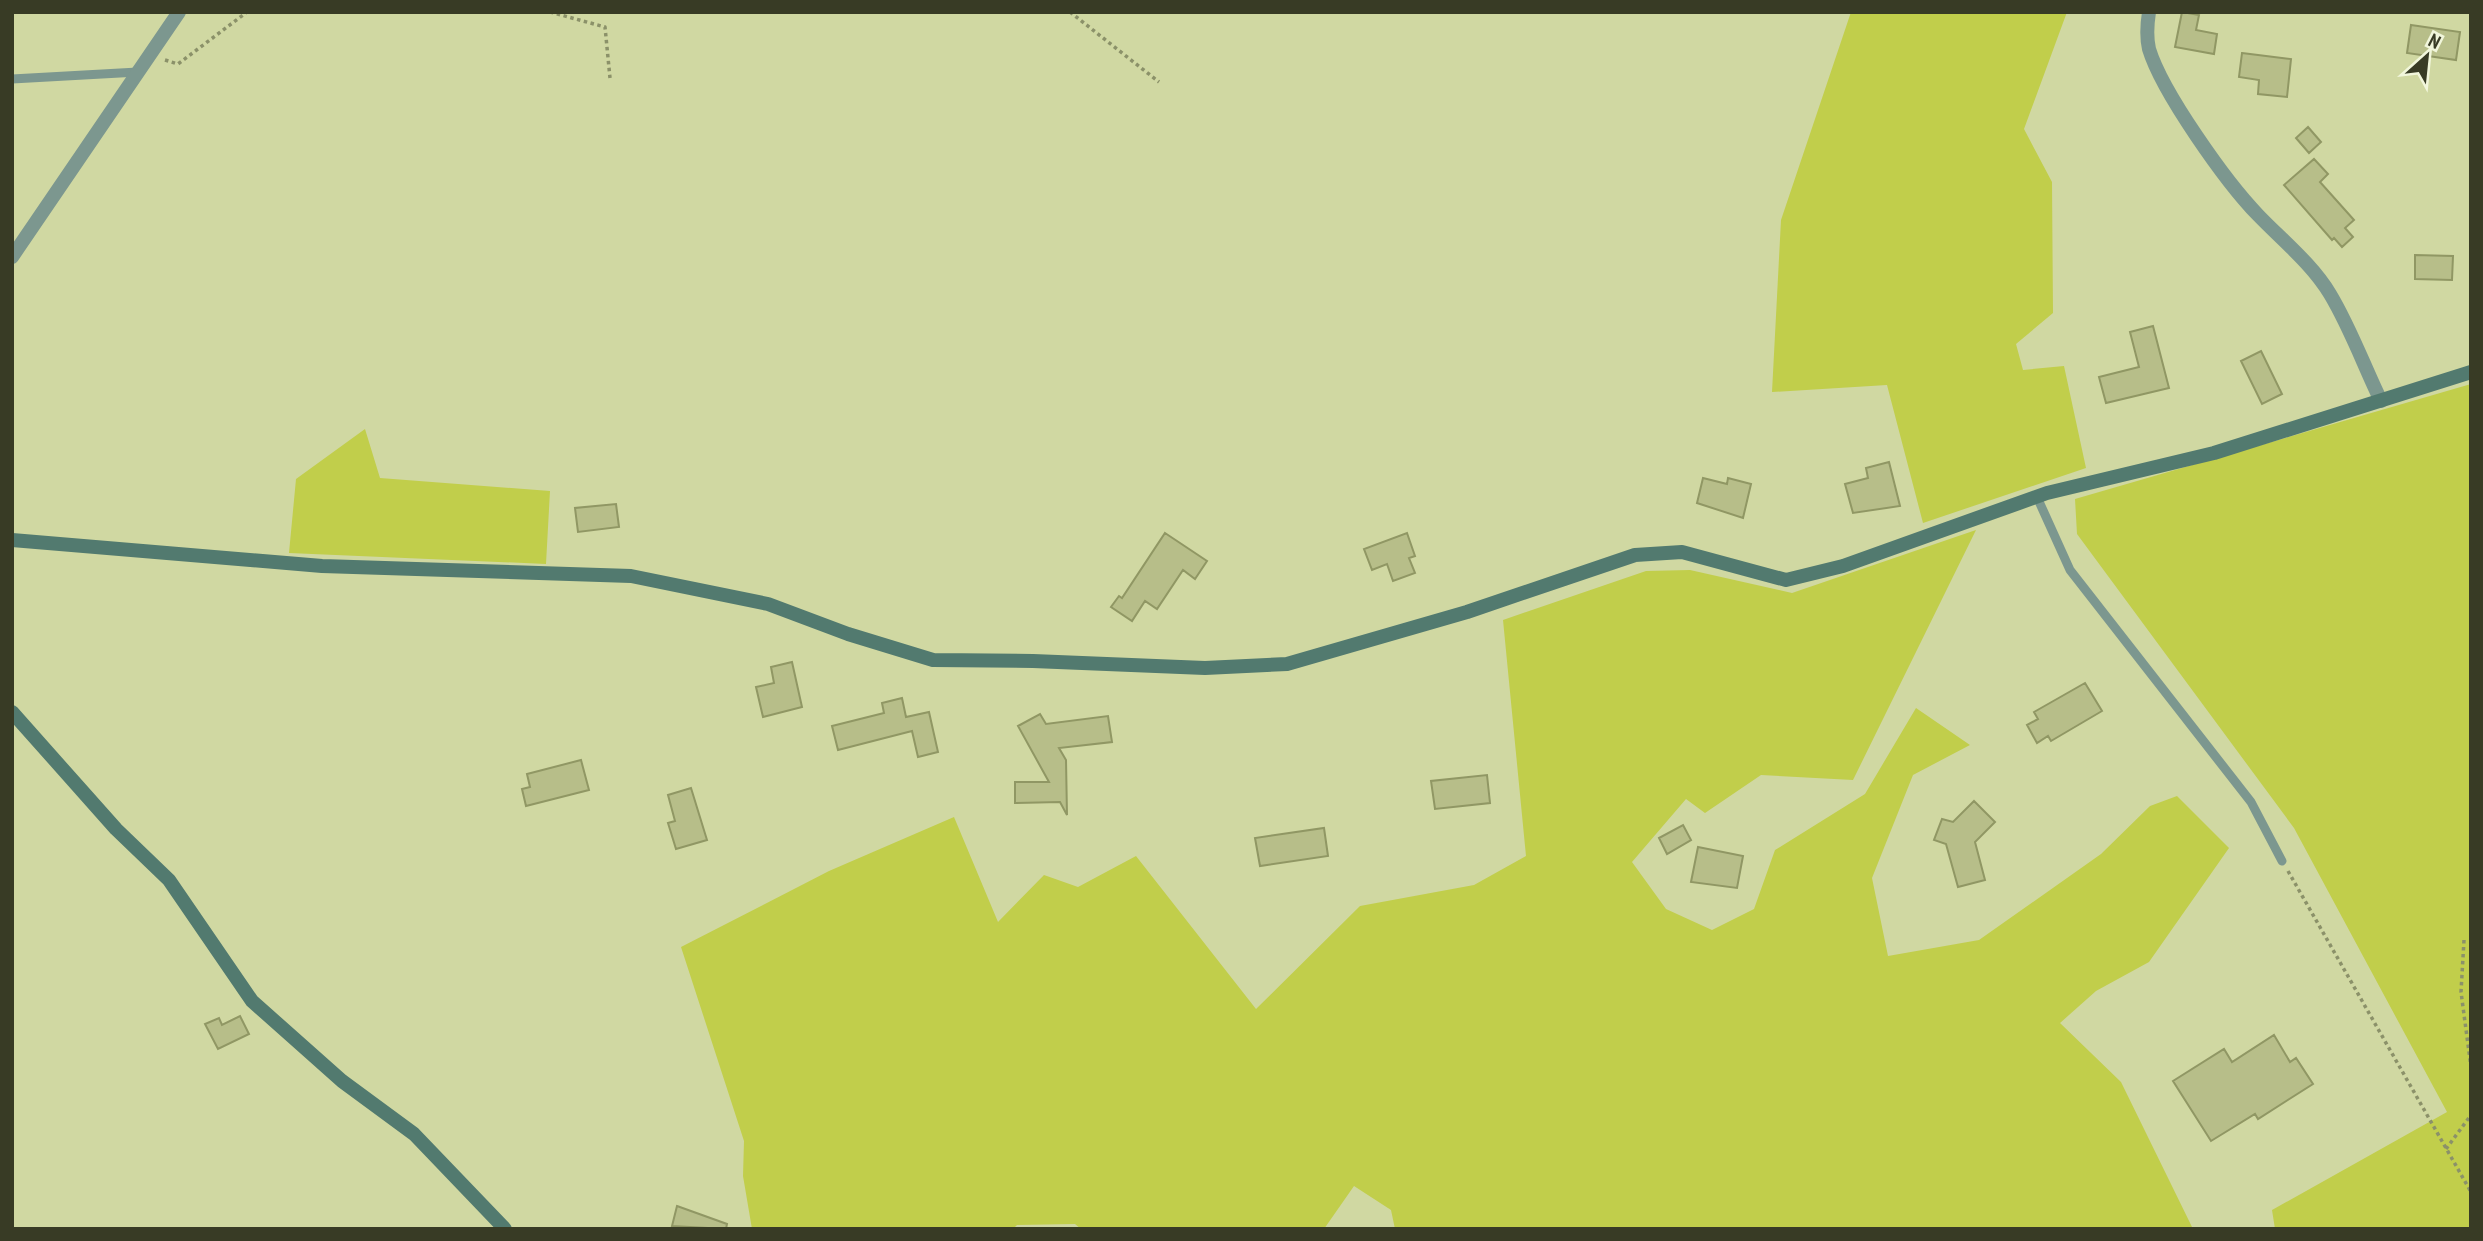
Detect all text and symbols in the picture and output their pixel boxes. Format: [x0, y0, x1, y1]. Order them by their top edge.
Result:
north arrow [2392, 21, 2462, 91]
text: N [2425, 28, 2445, 54]

